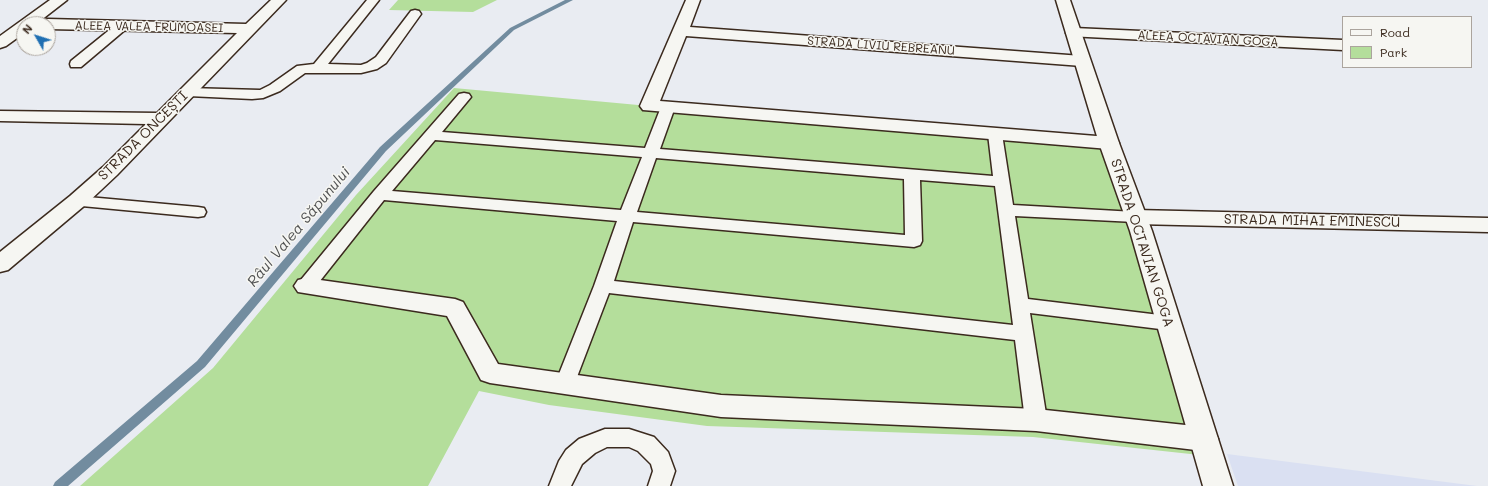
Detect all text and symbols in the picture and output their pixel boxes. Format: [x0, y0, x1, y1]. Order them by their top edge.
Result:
north arrow [16, 16, 56, 56]
legend [1342, 16, 1472, 68]
street label: ALEEA VALEA FRUMOASEI [75, 19, 223, 35]
text: N [19, 21, 36, 37]
text: Road [1380, 24, 1410, 40]
street label: ALEEA OCTAVIAN GOGA [1137, 28, 1279, 50]
street label: STRADA LIVIU REBREANU [807, 34, 955, 58]
text: Park [1380, 44, 1407, 60]
street label: STRADA ONCEȘTI [95, 88, 191, 184]
street label: STRADA OCTAVIAN GOGA [1107, 157, 1177, 329]
water label: Râul Valea Săpunului [244, 164, 354, 290]
street label: STRADA MIHAI EMINESCU [1224, 211, 1400, 231]

